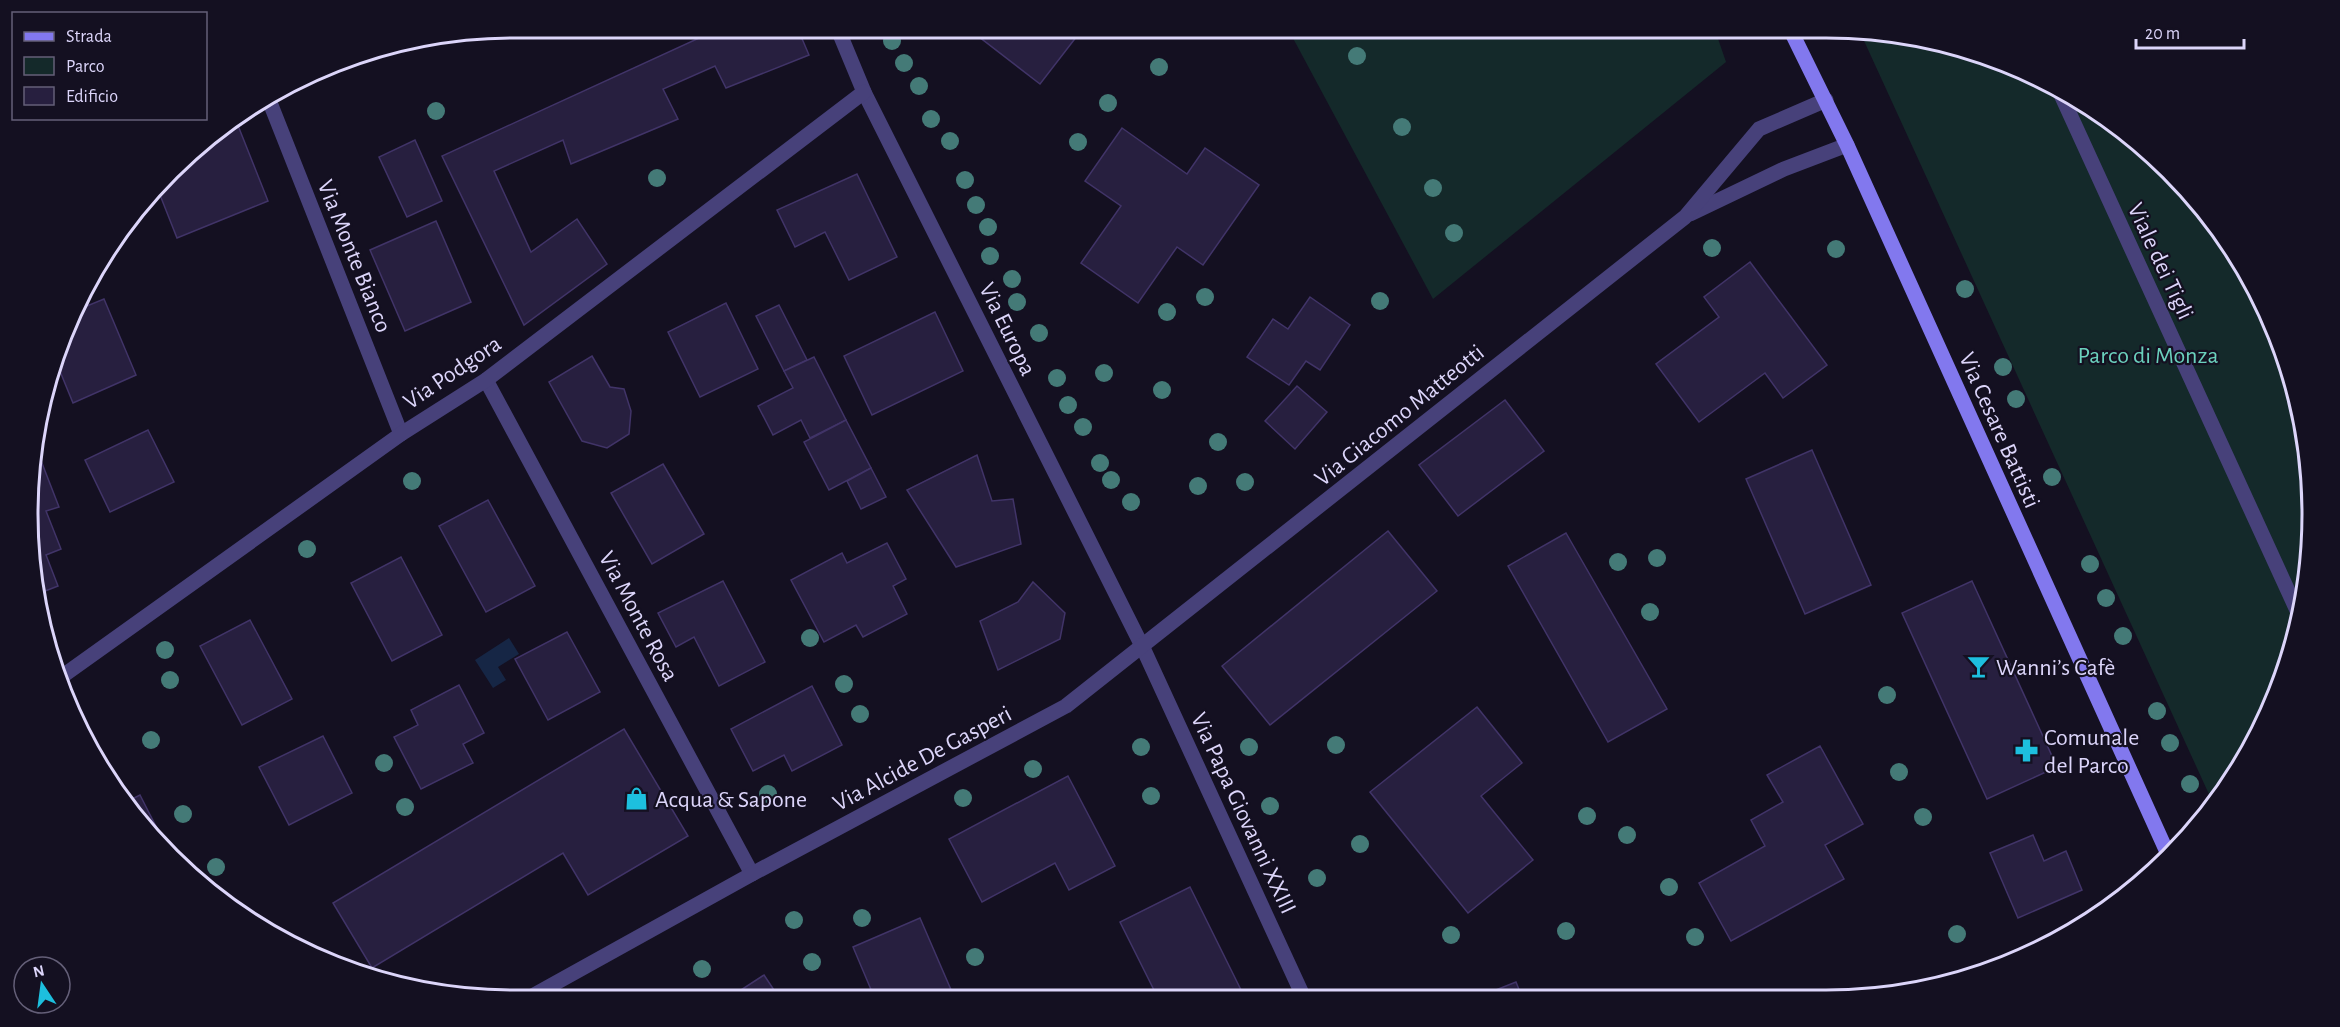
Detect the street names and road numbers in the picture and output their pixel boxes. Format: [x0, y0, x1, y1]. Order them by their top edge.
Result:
street label: Via Monte Bianco [313, 177, 396, 336]
street label: Viale dei Tigli [2123, 199, 2198, 323]
street label: Via Europa [974, 279, 1040, 380]
street label: Via Podgora [399, 332, 506, 414]
street label: Via Giacomo Matteotti [1310, 340, 1489, 491]
street label: Via Cesare Battisti [1954, 349, 2044, 512]
street label: Via Monte Rosa [594, 548, 682, 685]
street label: Via Alcide De Gasperi [829, 702, 1016, 816]
street label: Via Papa Giovanni XXIII [1186, 709, 1300, 918]

